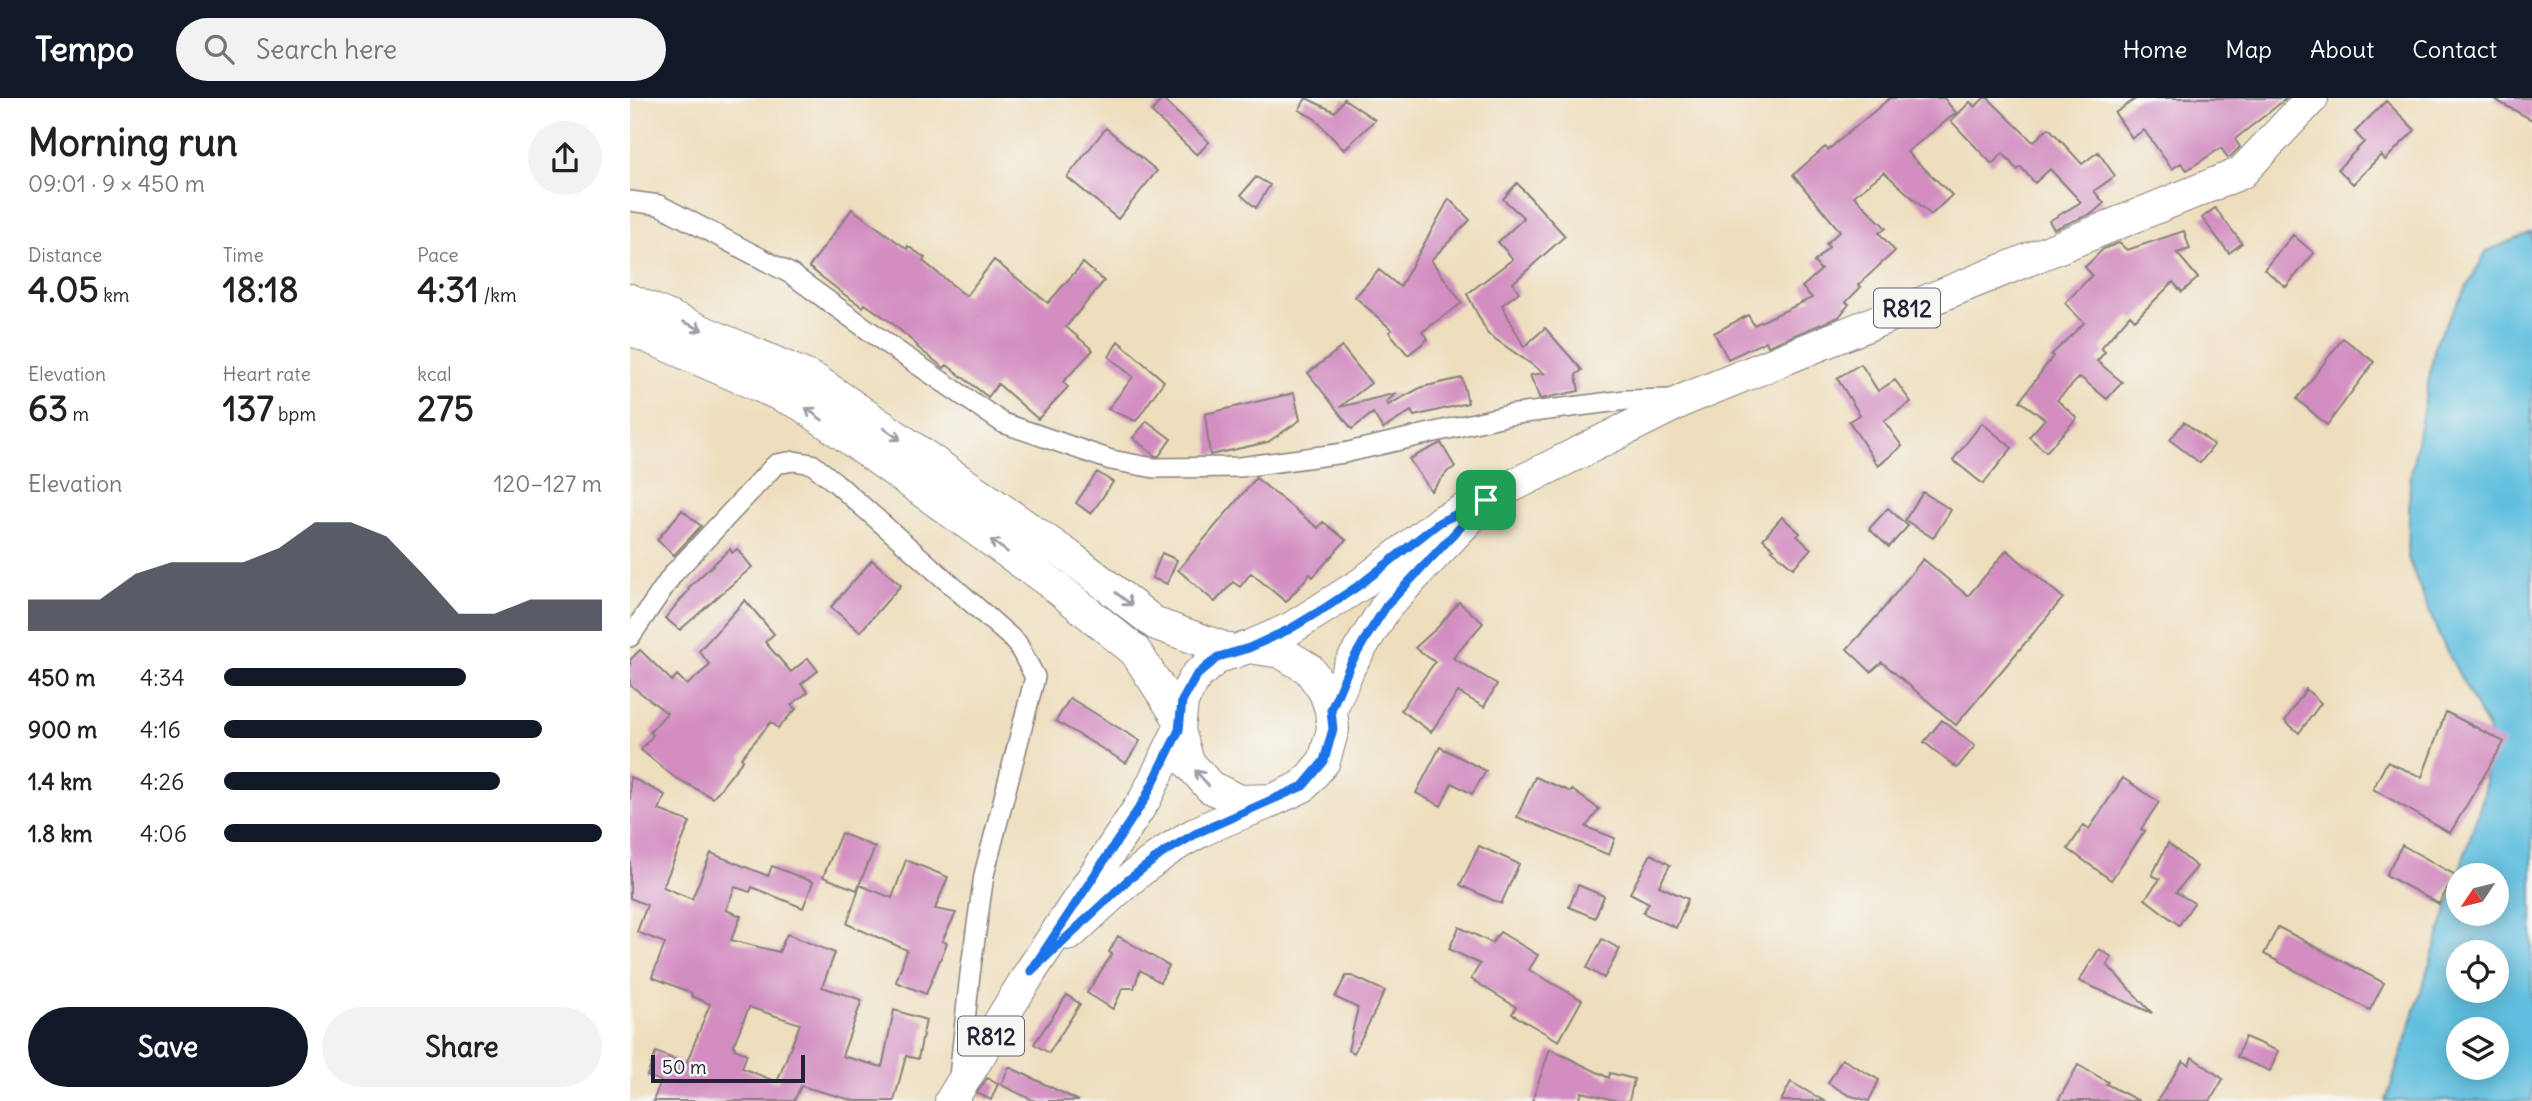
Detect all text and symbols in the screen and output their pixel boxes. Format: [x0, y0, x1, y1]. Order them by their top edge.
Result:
search box [176, 18, 666, 81]
text: Tempo [35, 28, 134, 70]
icon: search [200, 30, 238, 68]
text: Search here [256, 33, 397, 66]
text: Home [2123, 34, 2187, 64]
text: Map [2225, 34, 2272, 64]
text: About [2310, 34, 2374, 64]
text: Contact [2412, 34, 2497, 64]
text: Morning run [28, 119, 238, 166]
button: share [528, 121, 602, 195]
text: 09:01 · 9 × 450 m [28, 169, 205, 198]
text: Distance [28, 243, 102, 267]
text: Time [223, 243, 264, 267]
text: Pace [417, 243, 459, 267]
text: 4.05 [28, 267, 99, 311]
text: 18:18 [223, 267, 299, 311]
text: 4:31 [417, 267, 479, 311]
text: km [99, 283, 130, 307]
text: /km [479, 283, 517, 307]
road number: R812 [1874, 288, 1940, 328]
one-way arrow [682, 320, 703, 333]
text: Elevation [28, 362, 106, 386]
text: Heart rate [223, 362, 311, 386]
text: kcal [417, 362, 452, 386]
text: 63 [28, 386, 68, 430]
text: 137 [223, 386, 274, 430]
text: 275 [417, 386, 474, 430]
text: m [68, 402, 89, 426]
text: bpm [274, 402, 316, 426]
one-way arrow [805, 406, 824, 421]
one-way arrow [882, 427, 901, 441]
text: Elevation [28, 469, 122, 498]
text: 120–127 m [493, 469, 602, 498]
pin [1456, 470, 1516, 530]
icon: arrive [1467, 481, 1505, 519]
one-way arrow [990, 539, 1009, 553]
one-way arrow [1115, 591, 1133, 606]
text: 450 m [28, 663, 95, 692]
text: 4:34 [140, 663, 185, 692]
text: 900 m [28, 715, 97, 744]
text: 4:16 [140, 715, 181, 744]
text: 1.4 km [28, 767, 92, 796]
text: 4:26 [140, 767, 184, 796]
one-way arrow [1194, 769, 1210, 787]
text: 1.8 km [28, 819, 93, 848]
text: 4:06 [140, 819, 187, 848]
north arrow [2446, 863, 2510, 926]
map controls [2446, 863, 2509, 1080]
button: locate [2446, 940, 2509, 1003]
button: Save [28, 1007, 308, 1087]
button: Share [322, 1007, 602, 1087]
road number: R812 [958, 1016, 1024, 1056]
button: layers [2446, 1017, 2509, 1080]
scale bar [651, 1052, 805, 1084]
text: 50 m [662, 1055, 707, 1079]

